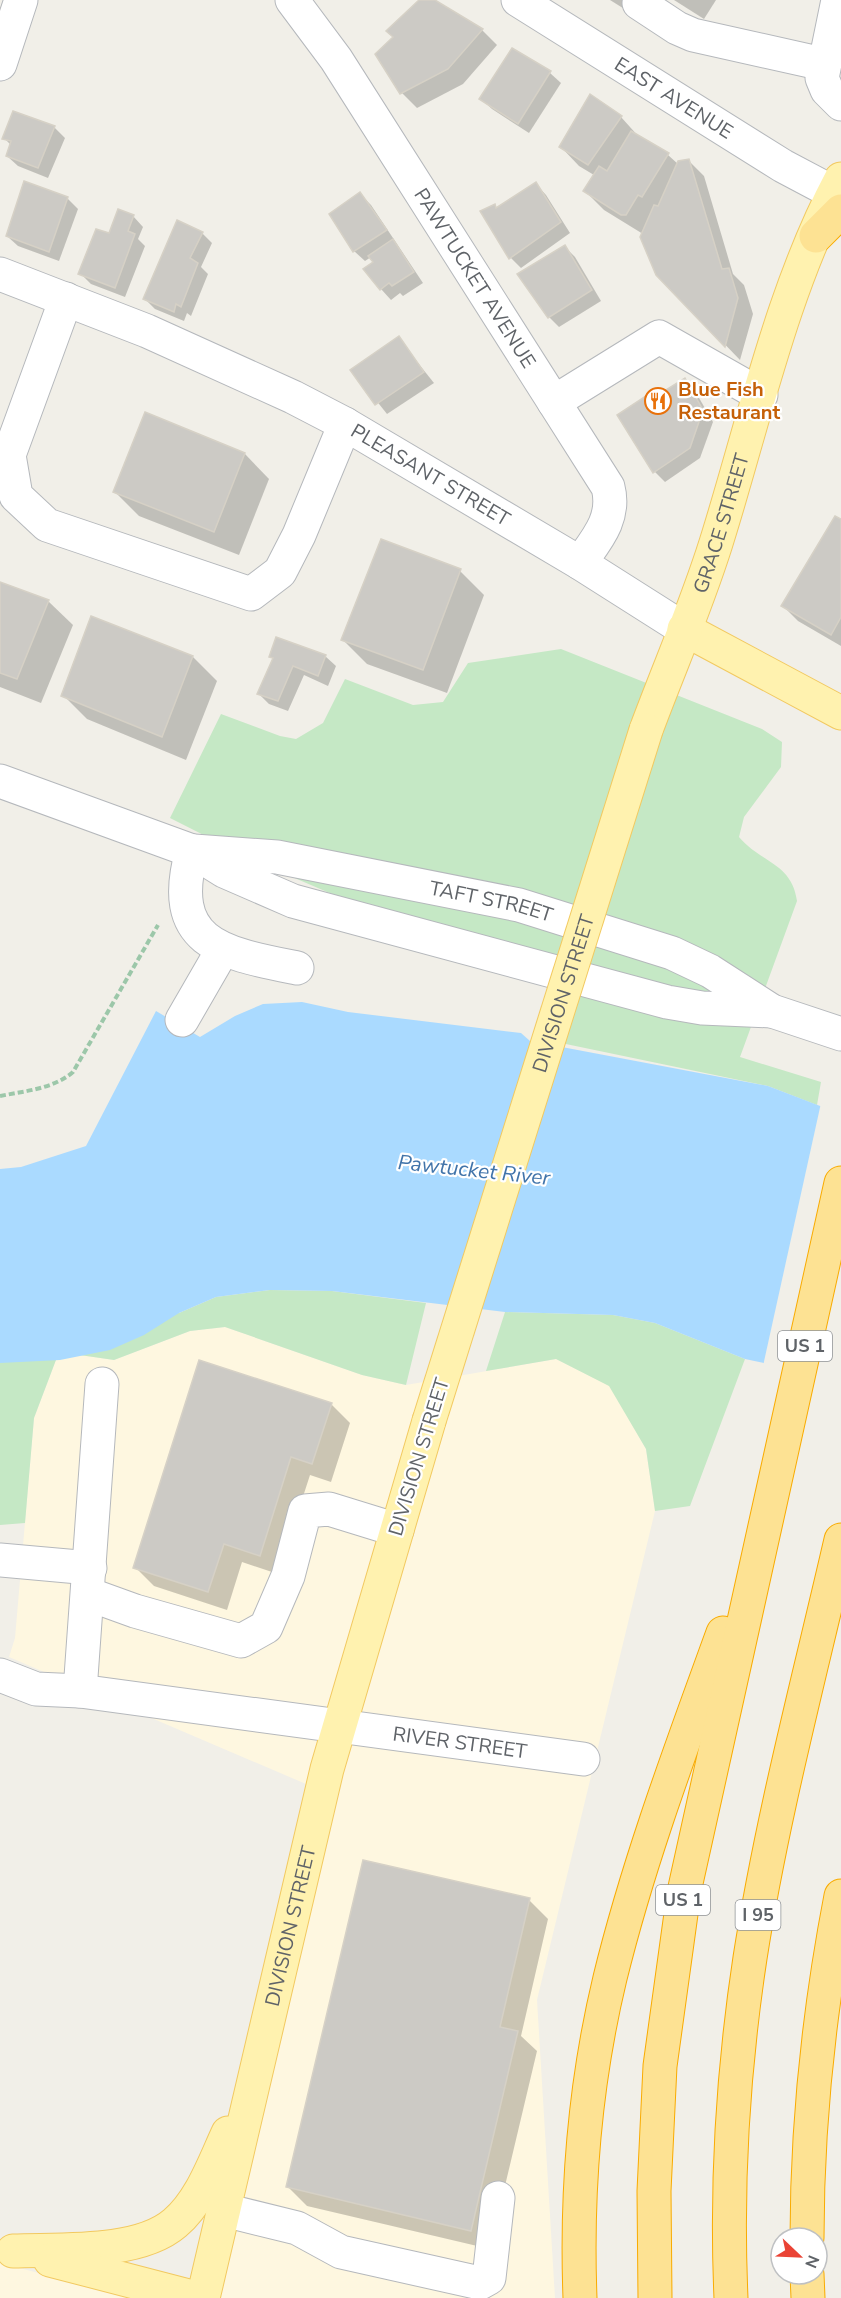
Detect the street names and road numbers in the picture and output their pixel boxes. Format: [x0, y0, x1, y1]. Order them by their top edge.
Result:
street label: EAST AVENUE [610, 50, 738, 145]
street label: PAWTUCKET AVENUE [408, 183, 542, 373]
street label: PLEASANT STREET [346, 417, 515, 532]
street label: GRACE STREET [686, 450, 755, 597]
street label: TAFT STREET [427, 874, 556, 928]
street label: DIVISION STREET [526, 911, 601, 1076]
road number: US 1 [778, 1331, 832, 1361]
street label: DIVISION STREET [382, 1375, 456, 1539]
street label: RIVER STREET [391, 1720, 529, 1765]
street label: DIVISION STREET [258, 1843, 322, 2009]
road number: US 1 [656, 1885, 710, 1915]
road number: I 95 [736, 1900, 780, 1930]

